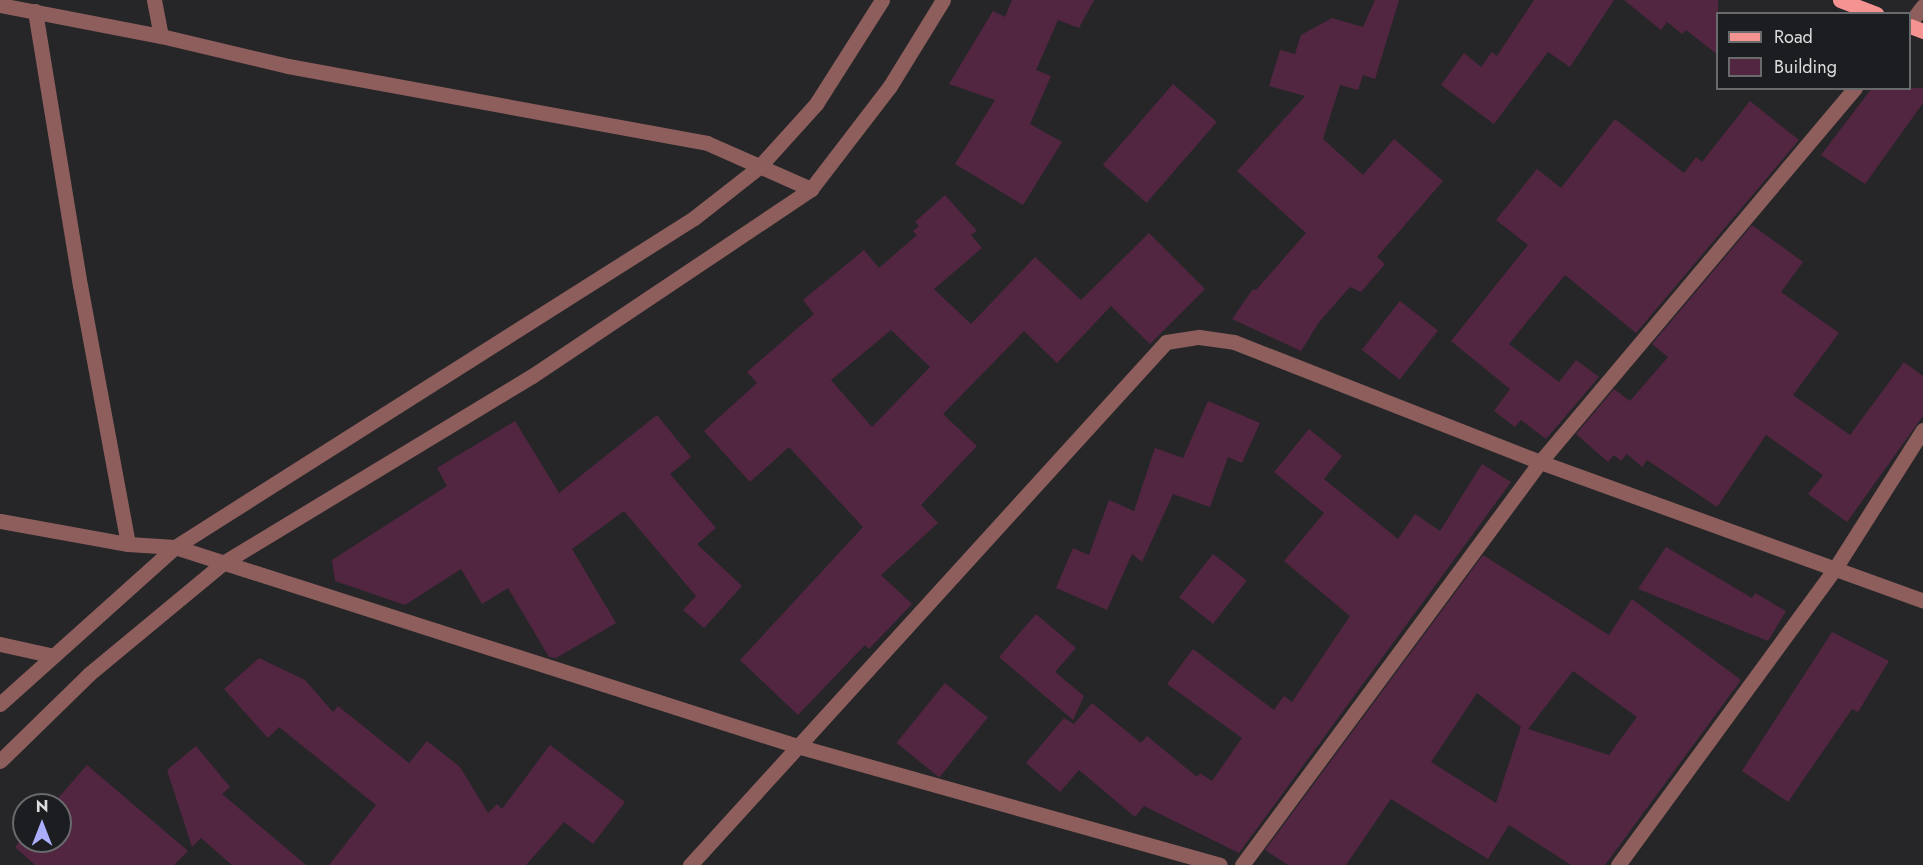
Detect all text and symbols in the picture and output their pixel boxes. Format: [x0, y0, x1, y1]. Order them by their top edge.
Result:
legend [1716, 12, 1911, 90]
text: Road [1774, 24, 1813, 50]
text: Building [1774, 54, 1837, 80]
north arrow [12, 793, 72, 853]
text: N [36, 795, 48, 818]

